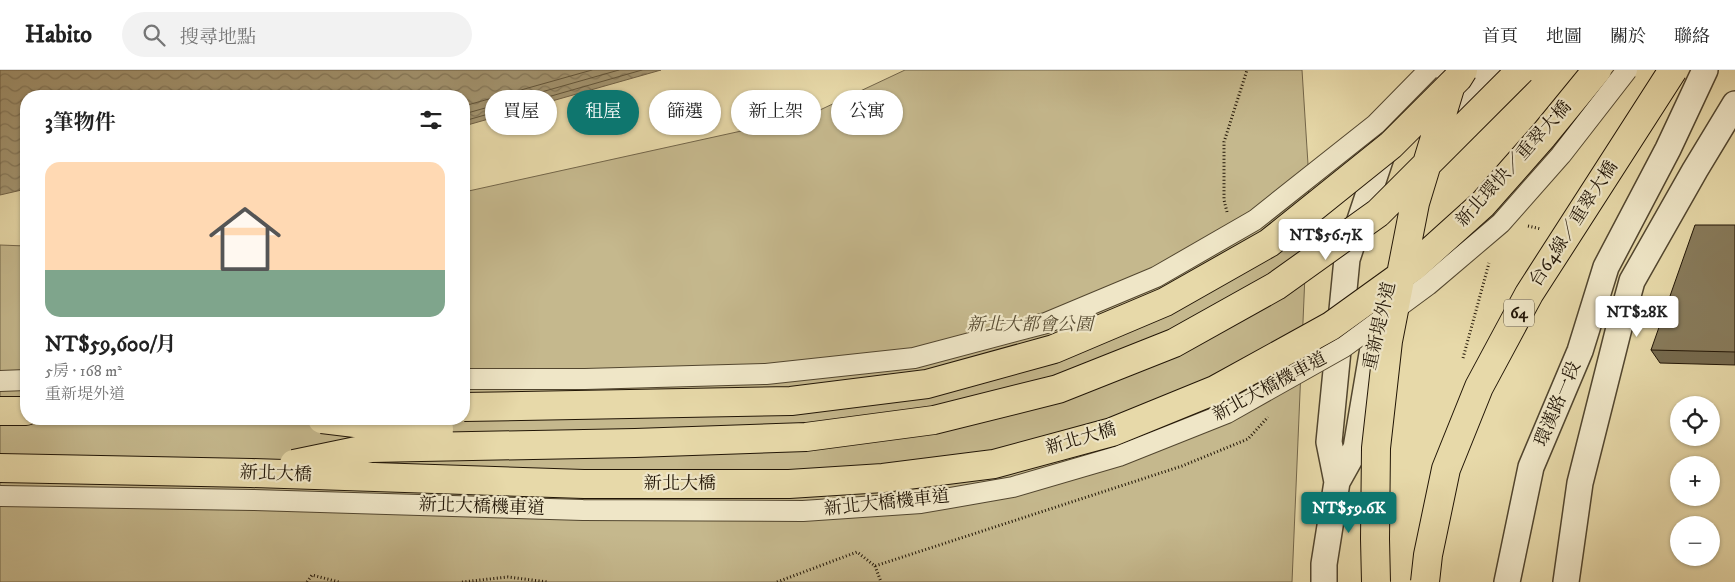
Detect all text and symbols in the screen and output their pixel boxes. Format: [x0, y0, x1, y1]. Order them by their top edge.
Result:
search box [122, 12, 472, 57]
text: Habito [25, 20, 92, 50]
icon: search [140, 21, 168, 49]
text: 搜尋地點 [180, 26, 256, 49]
text: 首頁 [1482, 26, 1518, 48]
text: 地圖 [1546, 26, 1582, 48]
text: 關於 [1610, 26, 1646, 48]
text: 聯絡 [1674, 26, 1710, 48]
chip: 買屋 [485, 90, 557, 135]
chip: 租屋 [567, 90, 639, 135]
chip: 篩選 [649, 90, 721, 135]
chip: 新上架 [731, 90, 821, 135]
chip: 公寓 [831, 90, 903, 135]
street label: 新北環快／重翠大橋 [1452, 96, 1576, 232]
icon: filters [417, 106, 445, 134]
text: 3筆物件 [45, 110, 116, 136]
street label: 台64線／重翠大橋 [1525, 157, 1623, 291]
icon: home [200, 194, 290, 284]
pin: NT$56.7K [1274, 218, 1378, 261]
text: NT$56.7K [1290, 225, 1362, 245]
street label: 重新堤外道 [1359, 280, 1401, 372]
pin: NT$28K [1596, 296, 1678, 338]
road number: 64 [1504, 300, 1534, 326]
text: NT$28K [1606, 302, 1668, 322]
park label: 新北大都會公園 [967, 314, 1096, 336]
text: NT$59,600/月 [45, 332, 176, 358]
street label: 新北大橋機車道 [1209, 348, 1331, 426]
street label: 環漢路一段 [1530, 358, 1586, 450]
text: 5房 · 168 m² [45, 361, 122, 381]
text: 重新堤外道 [45, 384, 125, 404]
map controls [1670, 396, 1720, 566]
button: locate [1670, 396, 1720, 446]
street label: 新北大橋 [1043, 419, 1119, 459]
button: + [1670, 456, 1720, 506]
street label: 新北大橋 [240, 462, 312, 486]
street label: 新北大橋 [644, 473, 716, 495]
street label: 新北大橋機車道 [823, 485, 951, 521]
pin: NT$59.6K [1297, 492, 1401, 534]
street label: 新北大橋機車道 [419, 494, 545, 520]
text: NT$59.6K [1312, 498, 1386, 518]
button: − [1670, 516, 1720, 566]

